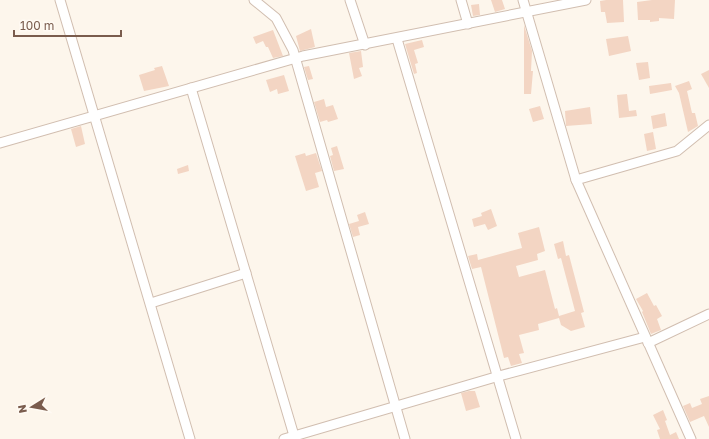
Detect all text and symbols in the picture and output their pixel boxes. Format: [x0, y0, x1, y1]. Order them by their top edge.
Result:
scale bar [14, 12, 121, 38]
text: 100 m [20, 18, 54, 33]
north arrow [12, 387, 52, 427]
text: N [15, 404, 29, 414]

